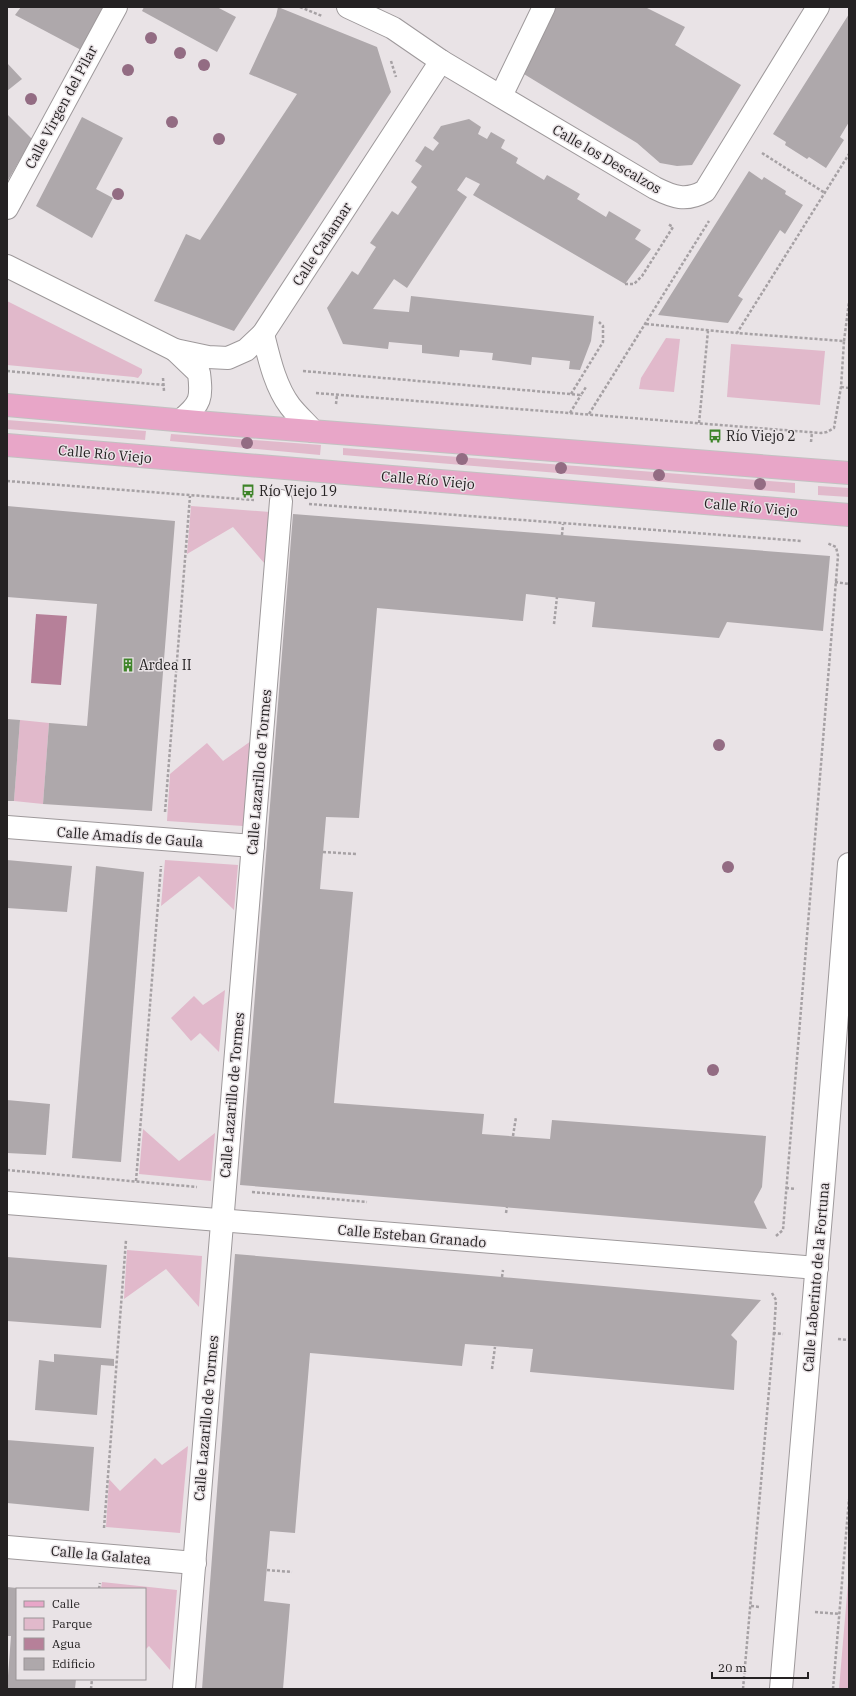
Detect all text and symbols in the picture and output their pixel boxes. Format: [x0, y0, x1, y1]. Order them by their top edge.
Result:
street label: Calle Virgen del Pilar [21, 41, 102, 172]
street label: Calle los Descalzos [549, 120, 665, 198]
street label: Calle Cañamar [288, 198, 356, 289]
place label: Río Viejo 2 [726, 427, 796, 445]
bus stop icon: Río Viejo 2 [707, 428, 723, 444]
street label: Calle Río Viejo [58, 441, 153, 467]
street label: Calle Río Viejo [381, 467, 476, 493]
place label: Río Viejo 19 [259, 482, 337, 500]
bus stop icon: Río Viejo 19 [240, 483, 256, 499]
street label: Calle Río Viejo [704, 494, 799, 520]
place label: Ardea II [139, 656, 192, 674]
building icon: Ardea II [120, 657, 136, 673]
street label: Calle Lazarillo de Tormes [243, 688, 275, 856]
street label: Calle Amadís de Gaula [56, 823, 204, 851]
street label: Calle Lazarillo de Tormes [216, 1011, 248, 1179]
street label: Calle Laberinto de la Fortuna [799, 1181, 833, 1373]
street label: Calle Esteban Granado [337, 1221, 487, 1251]
street label: Calle Lazarillo de Tormes [190, 1334, 222, 1502]
street label: Calle la Galatea [50, 1542, 152, 1568]
legend [16, 1588, 146, 1680]
text: Calle [52, 1596, 80, 1611]
text: Parque [52, 1616, 92, 1631]
text: Agua [52, 1636, 81, 1651]
scale bar [712, 1654, 808, 1680]
text: Edificio [52, 1656, 95, 1671]
text: 20 m [718, 1660, 747, 1675]

